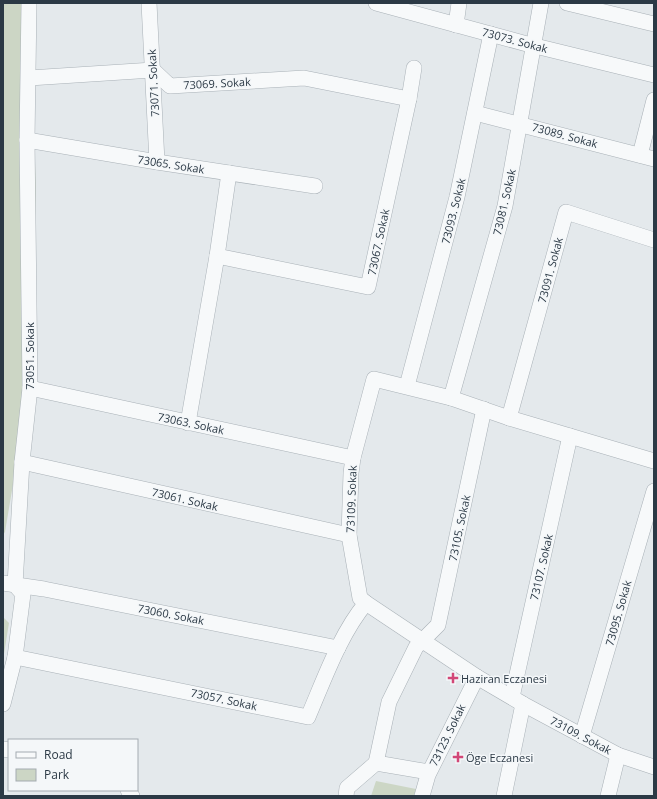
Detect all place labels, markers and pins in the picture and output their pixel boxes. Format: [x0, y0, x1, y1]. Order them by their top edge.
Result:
place label: Haziran Eczanesi [461, 671, 547, 686]
marker: Haziran Eczanesi [448, 673, 458, 683]
place label: Öge Eczanesi [466, 750, 533, 765]
marker: Öge Eczanesi [453, 752, 463, 762]

